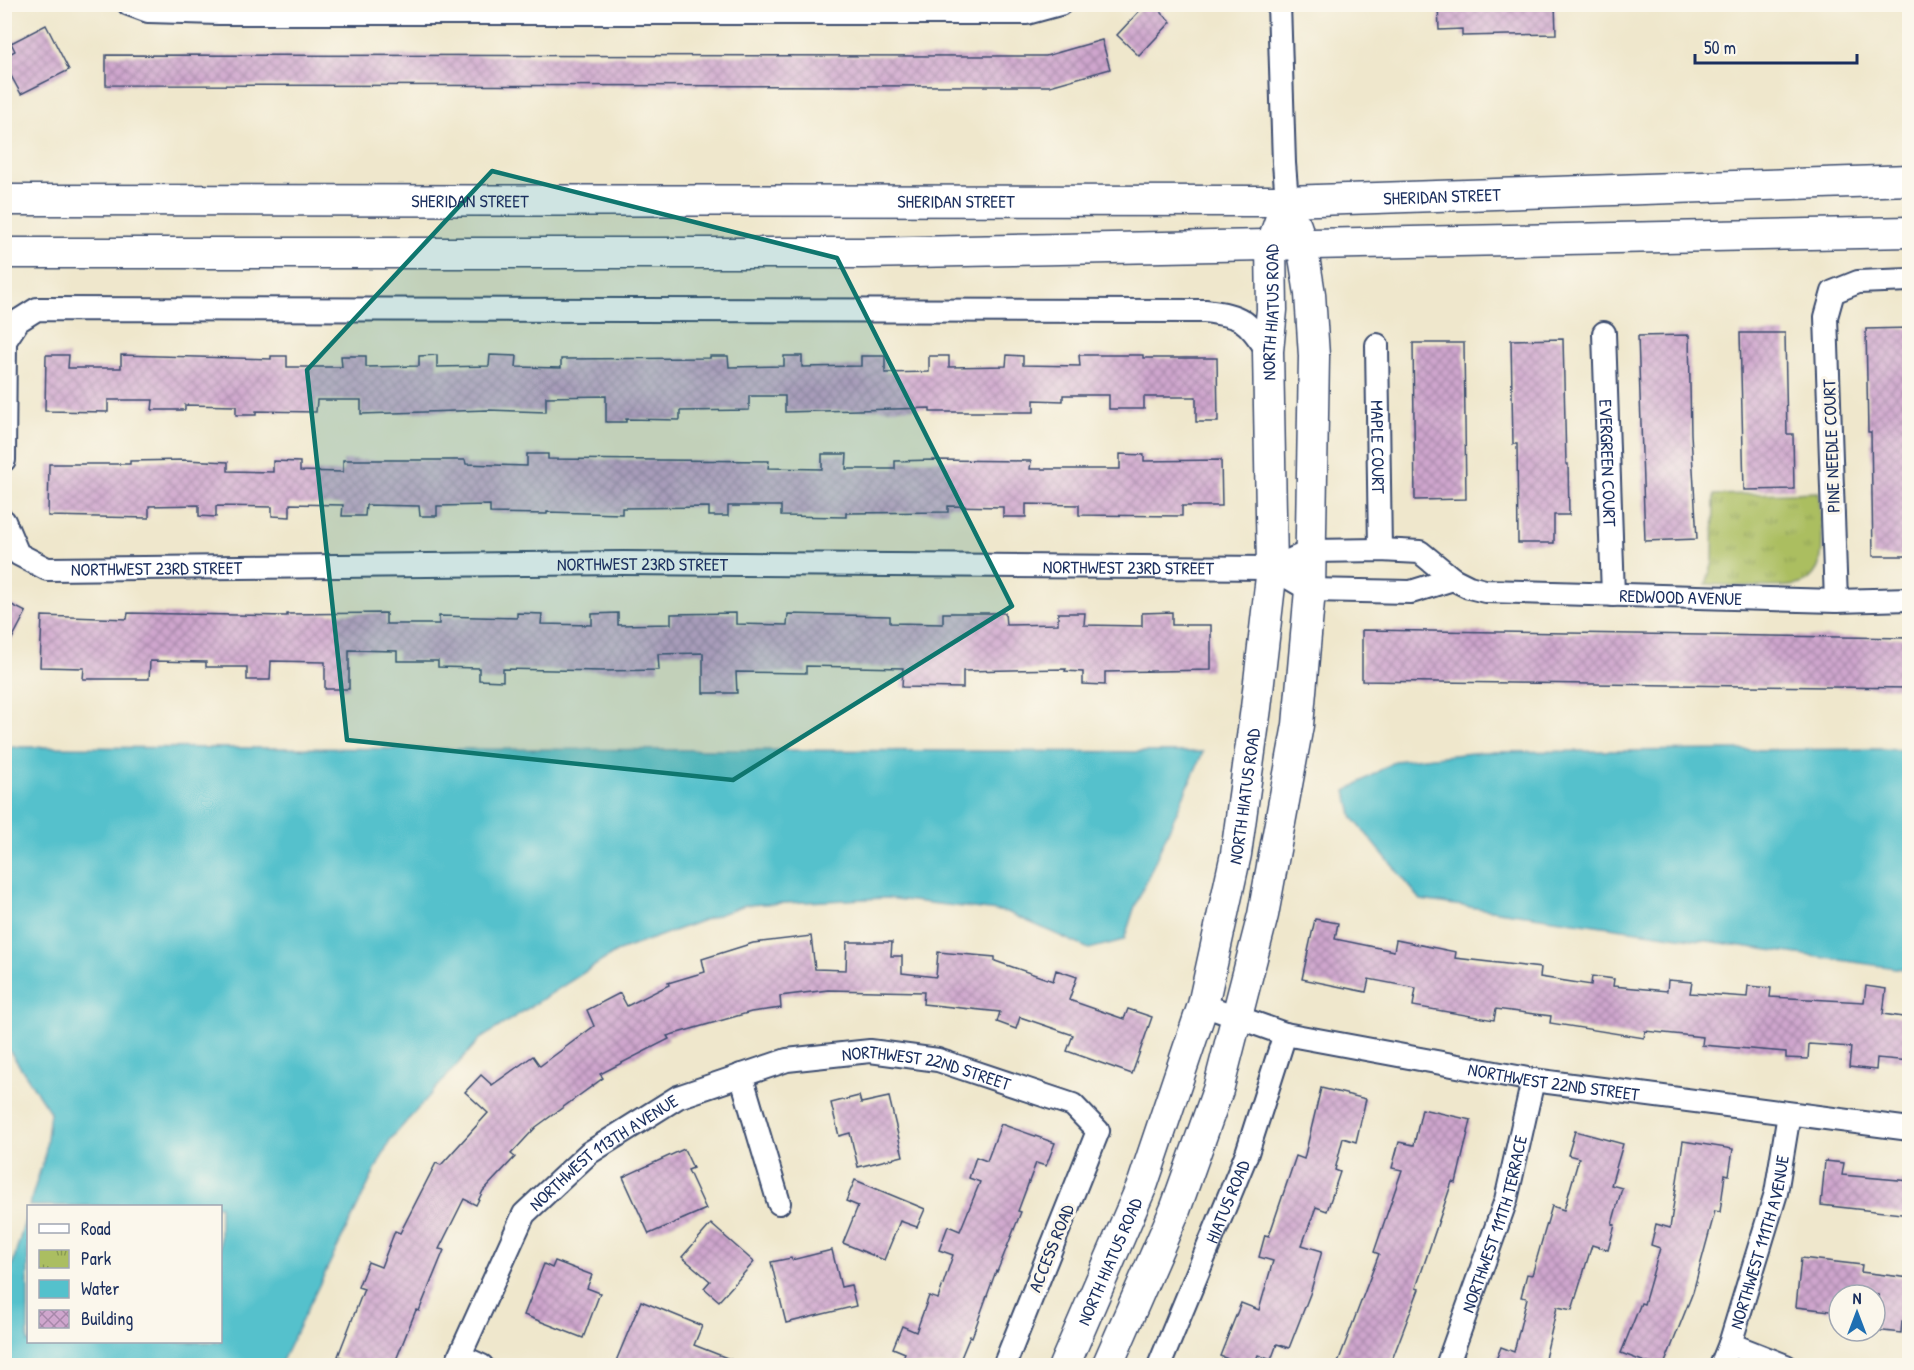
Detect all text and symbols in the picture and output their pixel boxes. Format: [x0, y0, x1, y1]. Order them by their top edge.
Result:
scale bar [1695, 27, 1857, 65]
text: 50 m [1704, 35, 1736, 60]
street label: SHERIDAN STREET [1383, 181, 1502, 210]
street label: SHERIDAN STREET [411, 188, 529, 213]
street label: SHERIDAN STREET [897, 188, 1015, 213]
street label: NORTH HIATUS ROAD [1255, 243, 1285, 381]
street label: PINE NEEDLE COURT [1816, 378, 1846, 513]
street label: EVERGREEN COURT [1594, 399, 1623, 527]
street label: MAPLE COURT [1365, 400, 1392, 494]
street label: NORTHWEST 23RD STREET [557, 550, 729, 576]
street label: NORTHWEST 23RD STREET [71, 554, 243, 581]
street label: NORTHWEST 23RD STREET [1043, 554, 1215, 580]
street label: REDWOOD AVENUE [1619, 582, 1743, 611]
street label: NORTH HIATUS ROAD [1222, 726, 1266, 866]
street label: NORTHWEST 22ND STREET [841, 1039, 1015, 1096]
street label: NORTHWEST 22ND STREET [1466, 1056, 1642, 1106]
street label: NORTHWEST 113TH AVENUE [523, 1088, 682, 1216]
street label: NORTHWEST 111TH TERRACE [1455, 1133, 1533, 1316]
street label: NORTHWEST 111TH AVENUE [1723, 1153, 1795, 1332]
street label: HIATUS ROAD [1199, 1156, 1255, 1247]
street label: NORTH HIATUS ROAD [1071, 1193, 1148, 1329]
street label: ACCESS ROAD [1022, 1200, 1080, 1296]
legend [27, 1205, 222, 1343]
text: Road [81, 1216, 111, 1241]
text: Park [81, 1246, 112, 1271]
text: Water [81, 1276, 119, 1301]
north arrow [1827, 1283, 1887, 1343]
text: N [1853, 1287, 1862, 1309]
text: Building [81, 1306, 133, 1331]

